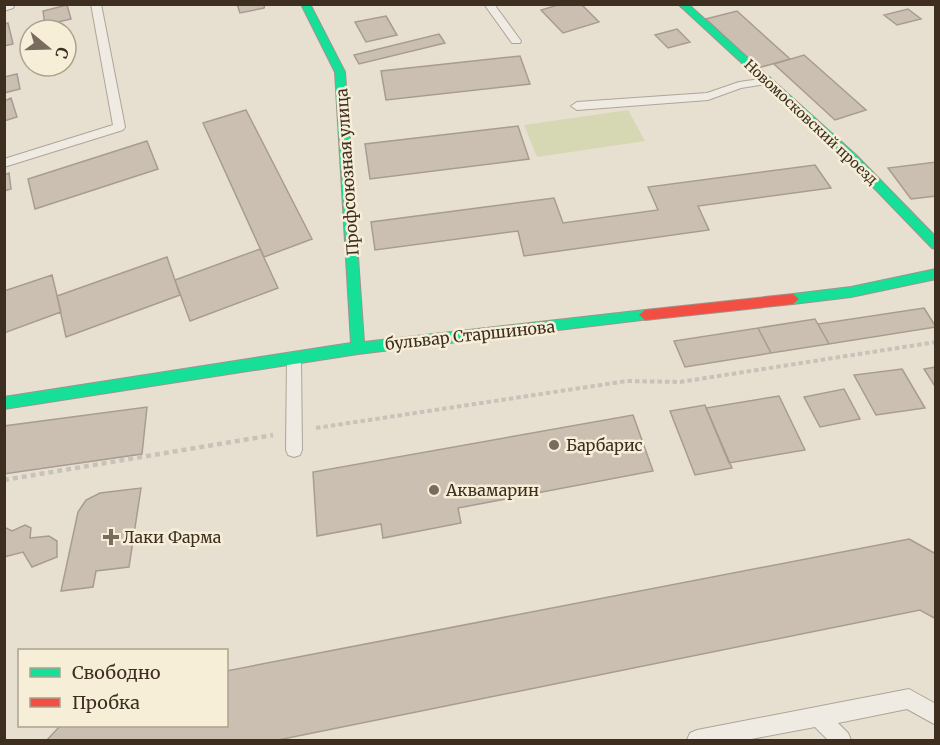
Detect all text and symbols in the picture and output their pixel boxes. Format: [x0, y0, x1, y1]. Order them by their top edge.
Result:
north arrow [18, 18, 78, 78]
text: С [51, 45, 73, 61]
street label: Новомосковский проезд [741, 55, 882, 189]
street label: Профсоюзная улица [331, 87, 363, 256]
street label: бульвар Старшинова [384, 316, 556, 354]
place label: Барбарис [566, 435, 643, 455]
marker: Барбарис [547, 438, 561, 452]
place label: Аквамарин [445, 480, 539, 500]
marker: Аквамарин [427, 483, 441, 497]
place label: Лаки Фарма [123, 527, 222, 547]
marker: Лаки Фарма [104, 530, 118, 544]
legend [18, 649, 228, 727]
text: Свободно [72, 661, 160, 684]
text: Пробка [72, 691, 140, 714]

